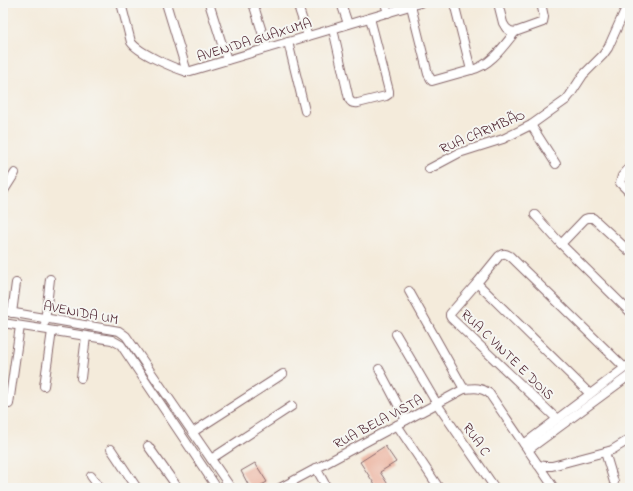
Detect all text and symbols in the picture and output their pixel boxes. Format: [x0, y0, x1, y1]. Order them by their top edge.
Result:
street label: AVENIDA GUAXUMA [194, 13, 314, 68]
street label: RUA CARIMBÃO [437, 105, 529, 160]
street label: AVENIDA UM [41, 296, 120, 331]
street label: RUA C VINTE E DOIS [455, 305, 558, 405]
street label: RUA BELA VISTA [330, 390, 428, 455]
street label: RUA C [457, 419, 495, 461]

